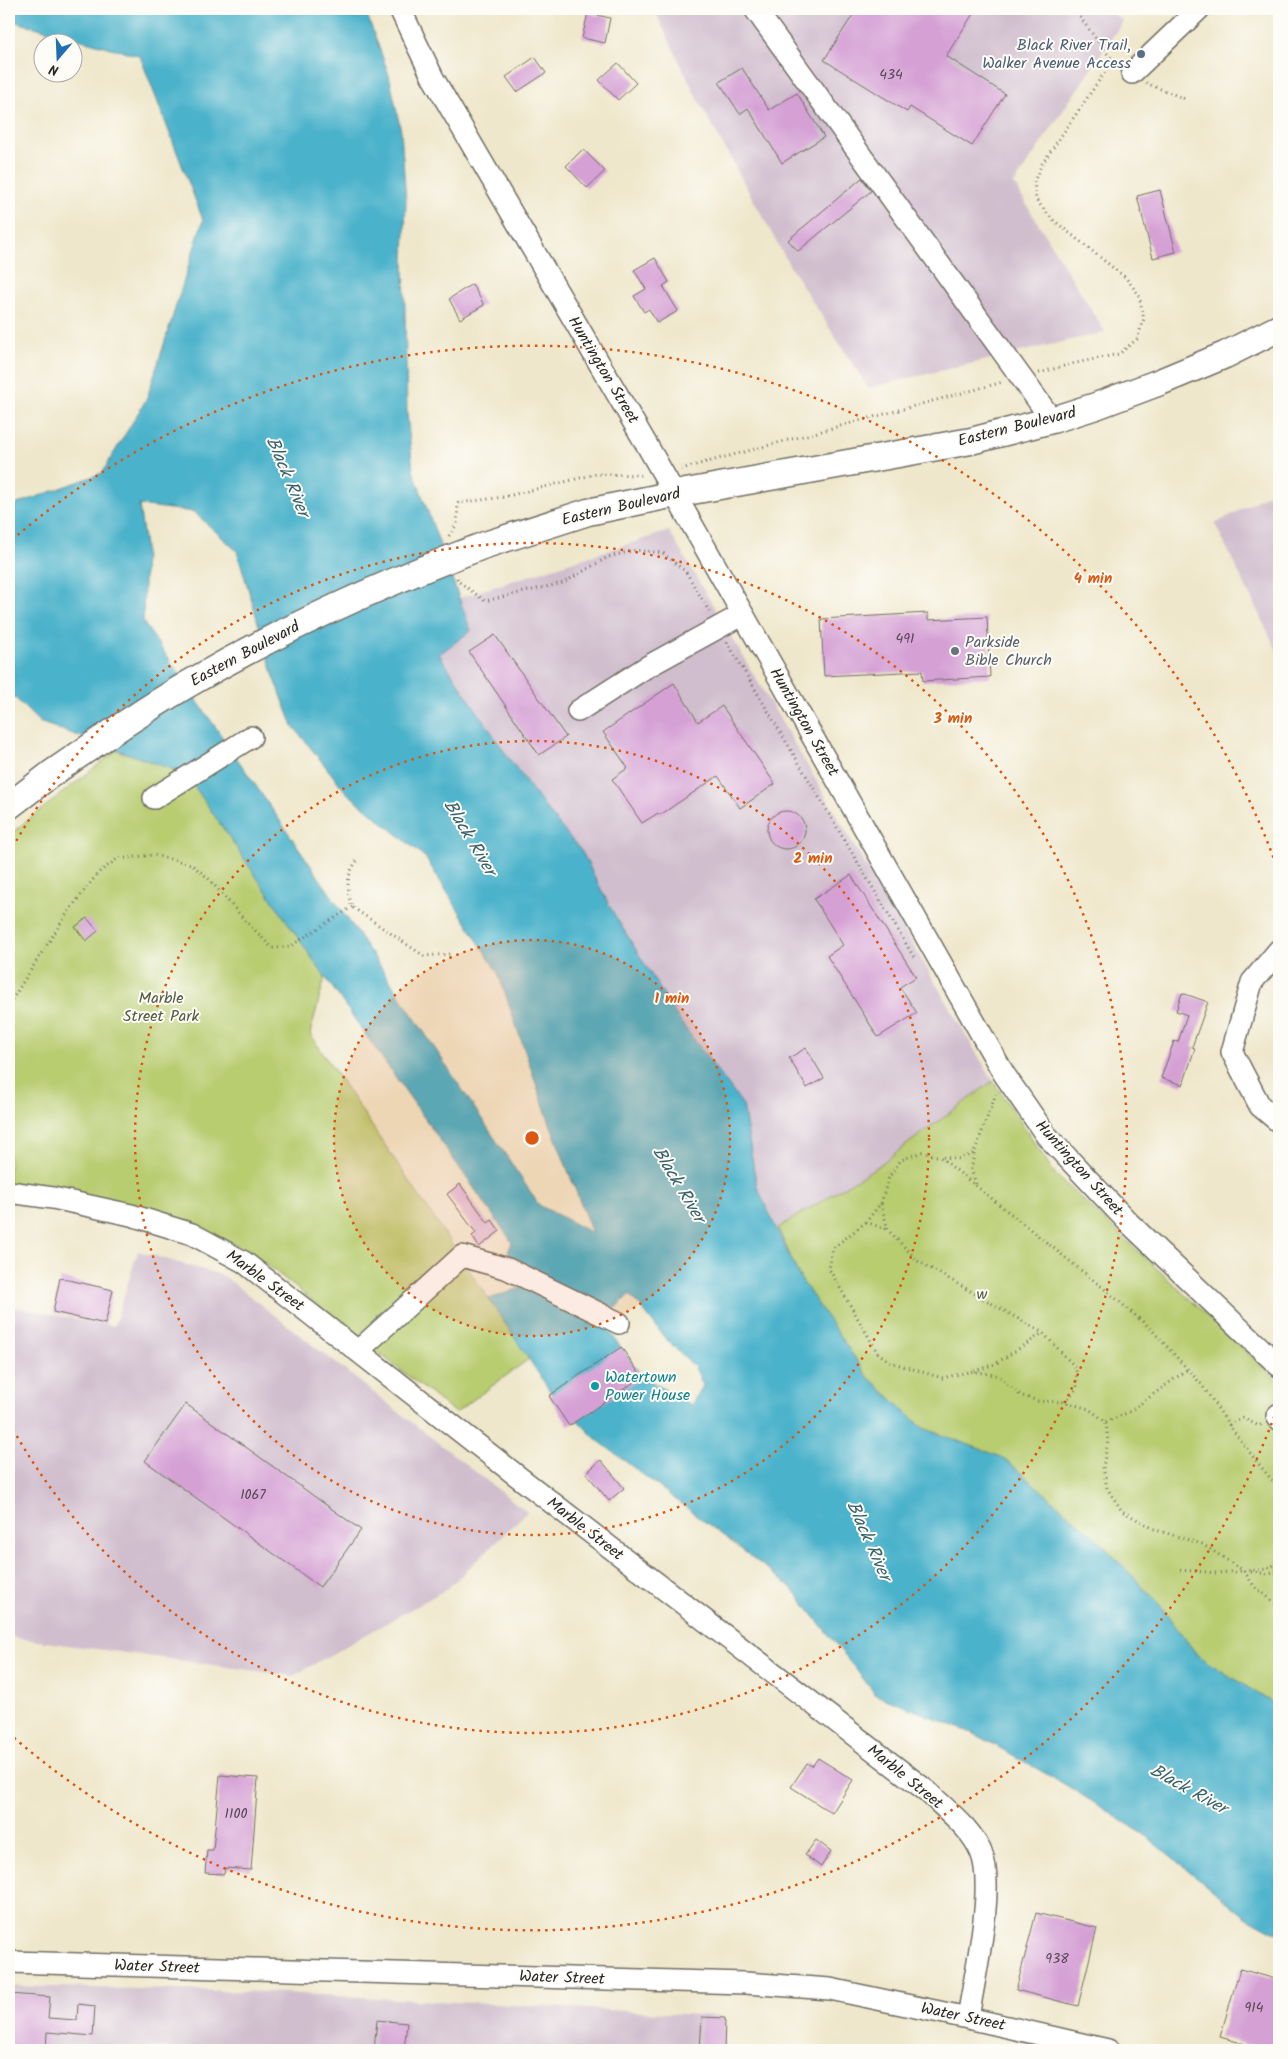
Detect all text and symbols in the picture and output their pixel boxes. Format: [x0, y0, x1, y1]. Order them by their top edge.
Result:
north arrow [32, 32, 82, 82]
place label: Black River Trail, Walker Avenue Access [982, 33, 1131, 76]
marker: Black River Trail, Walker Avenue Access [1135, 48, 1147, 60]
text: N [46, 57, 62, 81]
house number: 434 [879, 64, 903, 86]
street label: Huntington Street [561, 311, 646, 429]
street label: Eastern Boulevard [955, 400, 1080, 454]
water label: Black River [257, 432, 318, 525]
street label: Eastern Boulevard [559, 481, 684, 533]
text: 4 min [1074, 567, 1112, 591]
street label: Eastern Boulevard [186, 614, 305, 693]
house number: 491 [896, 628, 914, 650]
place label: Parkside Bible Church [965, 630, 1052, 673]
marker: Parkside Bible Church [949, 645, 961, 657]
street label: Huntington Street [763, 663, 846, 782]
text: 3 min [933, 707, 972, 731]
water label: Black River [435, 794, 505, 885]
text: 2 min [793, 847, 833, 871]
park label: Marble Street Park [123, 986, 199, 1029]
text: 1 min [655, 987, 689, 1011]
street label: Huntington Street [1029, 1114, 1130, 1222]
centre of rings [523, 1129, 541, 1147]
water label: Black River [644, 1141, 714, 1232]
street label: Marble Street [220, 1244, 310, 1319]
park label: w [977, 1282, 988, 1307]
place label: Watertown Power House [605, 1365, 690, 1408]
marker: Watertown Power House [589, 1380, 601, 1392]
house number: 1067 [240, 1484, 266, 1506]
street label: Marble Street [541, 1491, 630, 1568]
water label: Black River [838, 1497, 900, 1589]
street label: Marble Street [861, 1738, 949, 1816]
water label: Black River [1144, 1757, 1235, 1825]
house number: 1100 [225, 1803, 247, 1825]
house number: 938 [1045, 1948, 1069, 1970]
street label: Water Street [114, 1953, 201, 1981]
street label: Water Street [519, 1964, 606, 1992]
street label: Water Street [918, 1996, 1008, 2038]
house number: 914 [1245, 1997, 1264, 2019]

